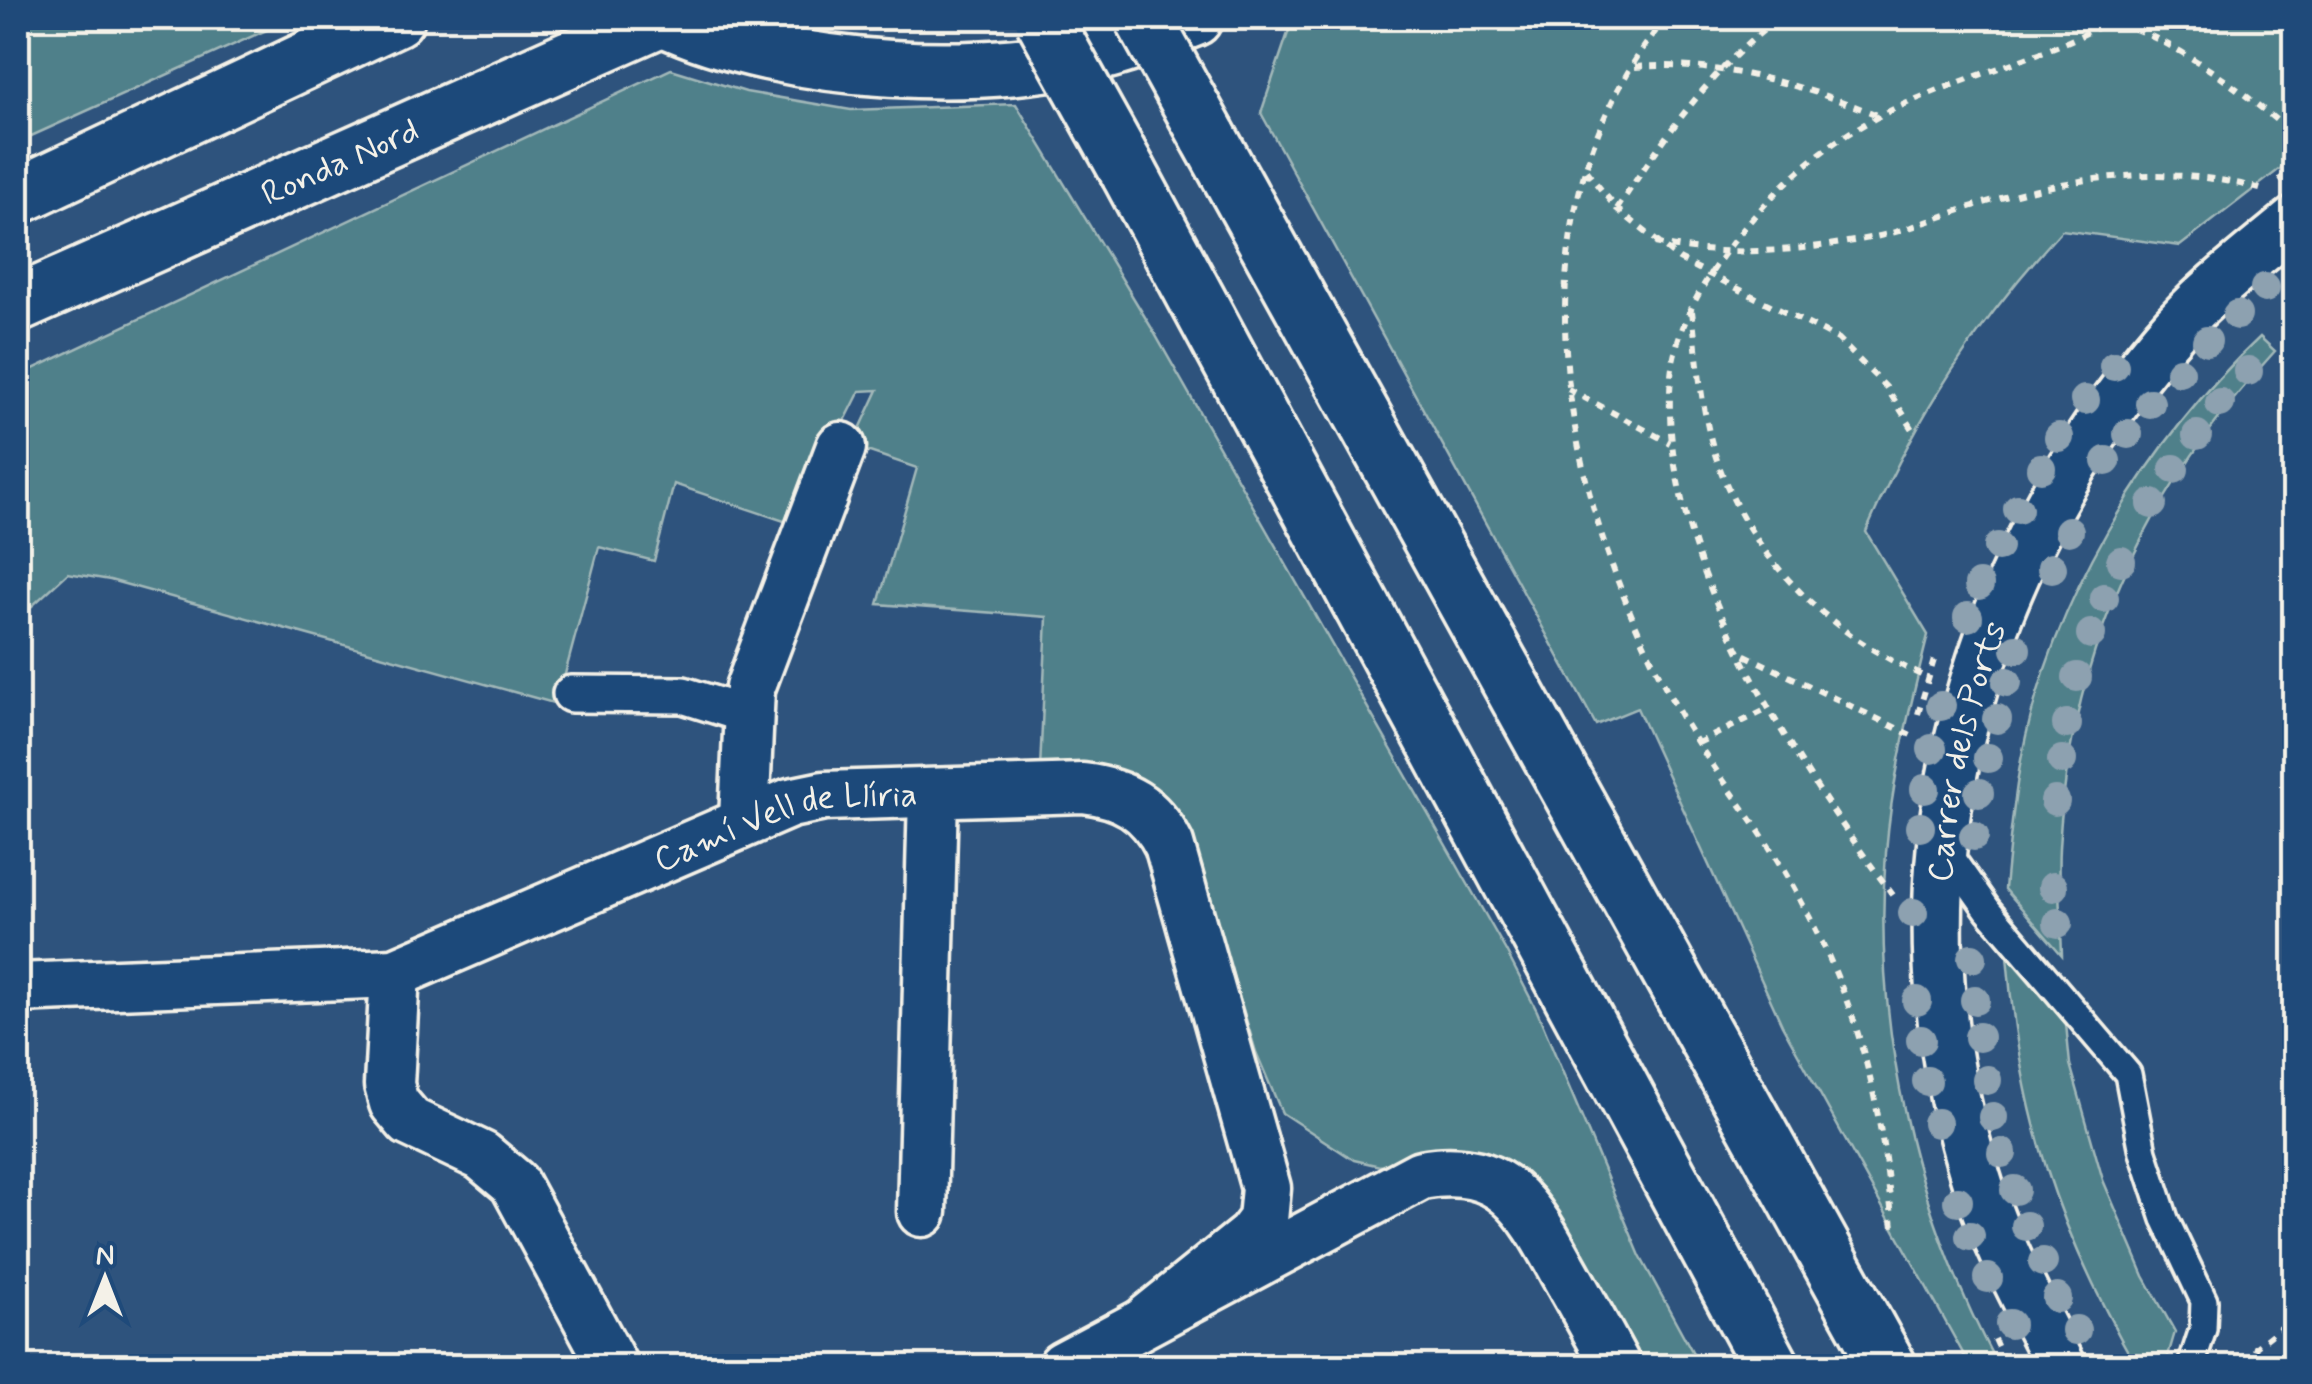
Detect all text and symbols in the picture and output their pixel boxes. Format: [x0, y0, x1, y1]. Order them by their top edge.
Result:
street label: Ronda Nord [254, 108, 426, 218]
street label: Carrer dels Ports [1918, 615, 2019, 884]
street label: Camí Vell de Llíria [647, 772, 918, 884]
north arrow [55, 1229, 155, 1329]
text: N [96, 1238, 114, 1275]

